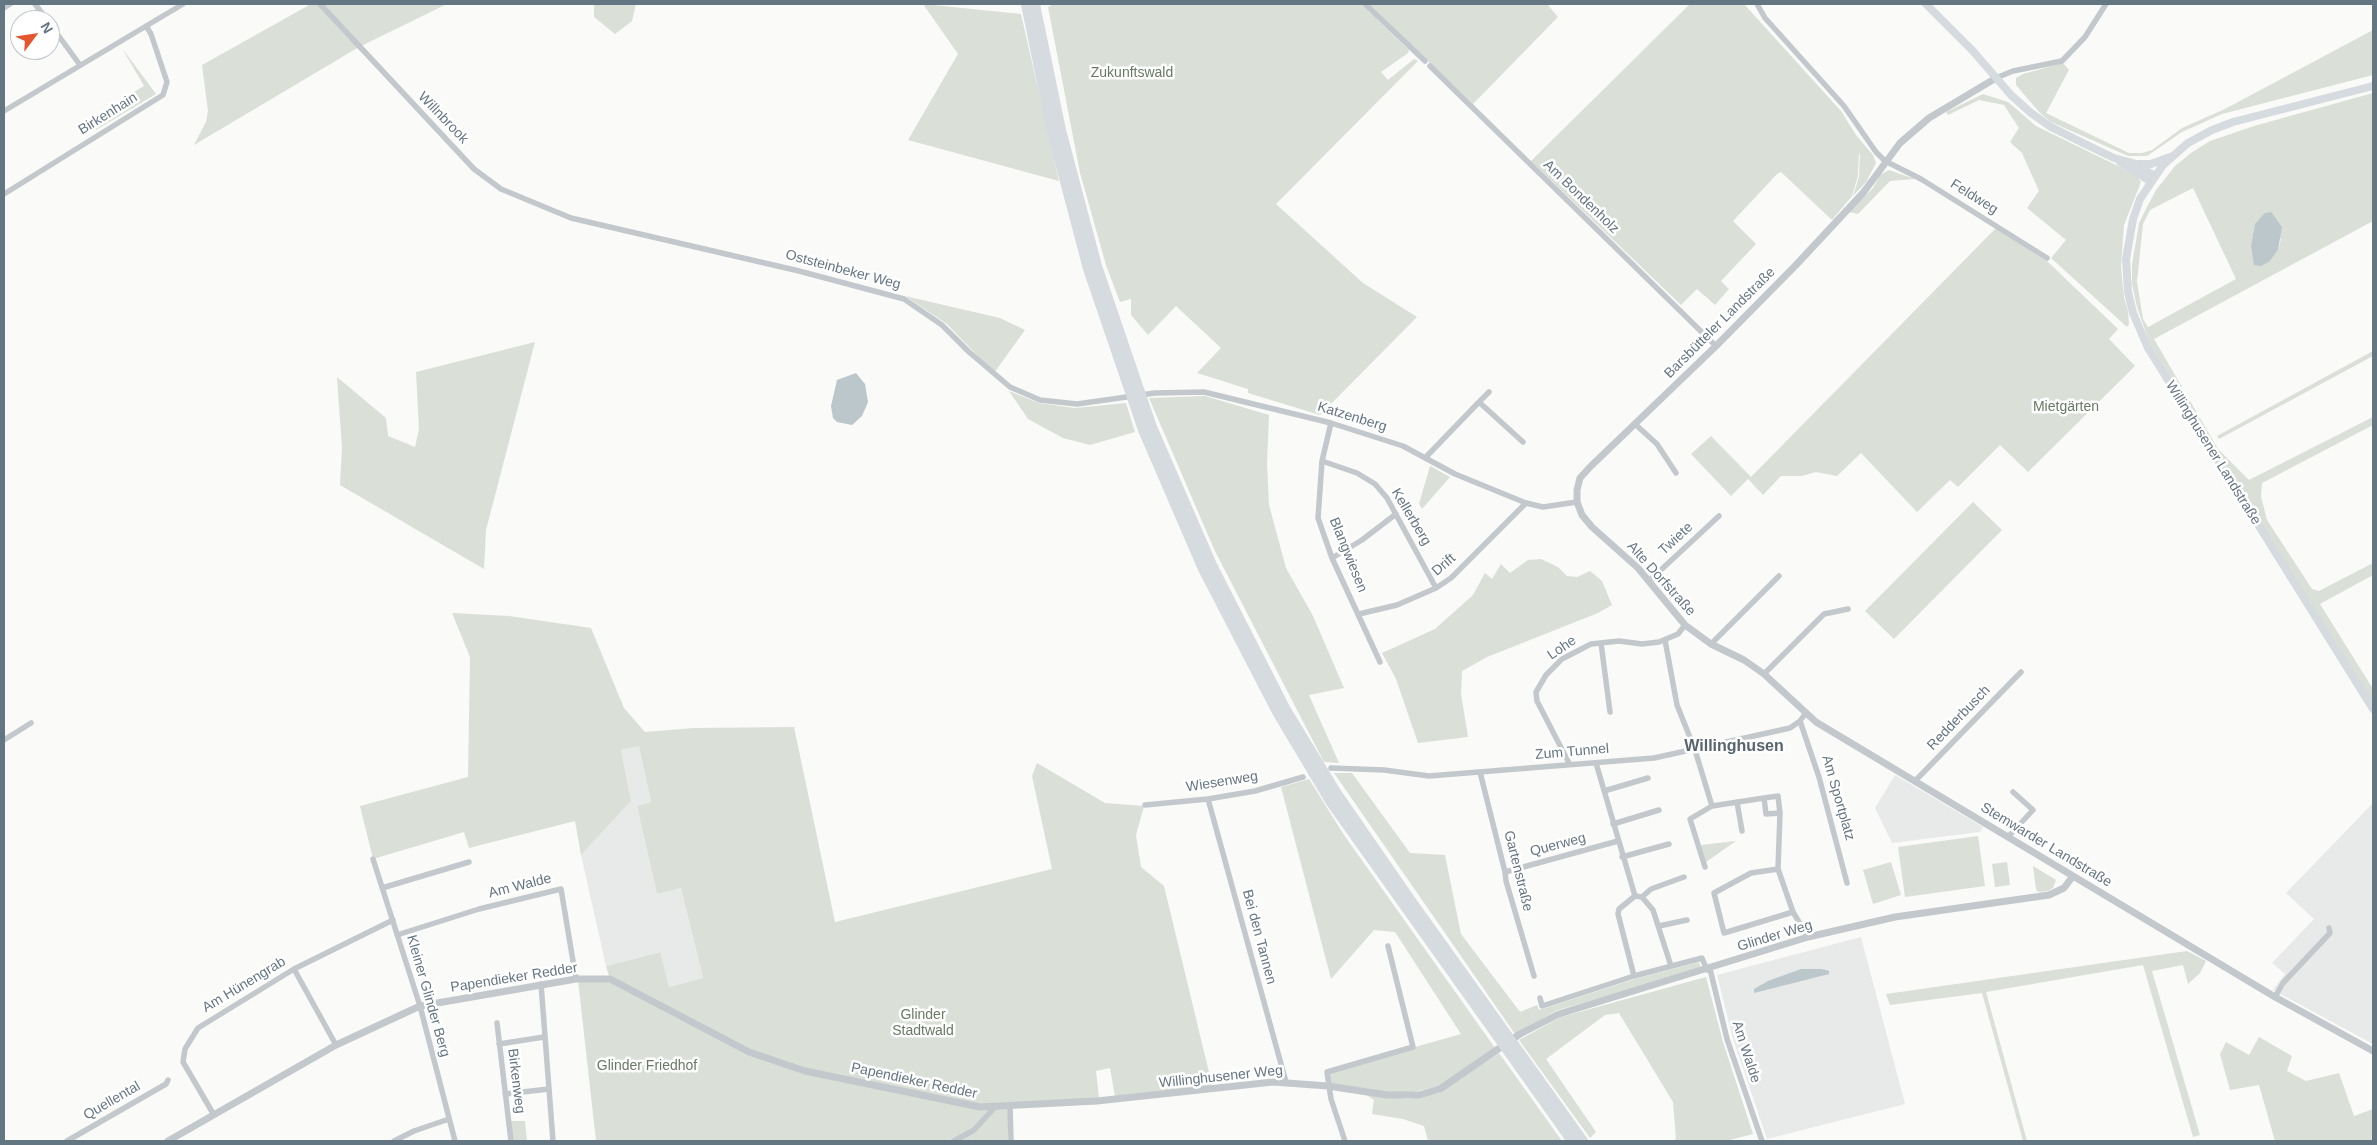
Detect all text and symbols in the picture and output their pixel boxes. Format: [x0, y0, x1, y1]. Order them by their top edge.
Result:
north arrow [10, 10, 60, 60]
text: N [38, 19, 56, 36]
park label: Zukunftswald [1091, 65, 1173, 81]
street label: Birkenhain [75, 89, 141, 139]
street label: Willnbrook [414, 89, 472, 147]
street label: Am Bondenholz [1540, 157, 1622, 237]
street label: Feldweg [1947, 176, 2001, 218]
street label: Oststeinbeker Weg [783, 247, 903, 293]
street label: Barsbütteler Landstraße [1661, 264, 1779, 382]
street label: Willinghusener Landstraße [2162, 378, 2264, 528]
street label: Katzenberg [1315, 398, 1389, 436]
park label: Mietgärten [2033, 399, 2099, 415]
street label: Kellerberg [1387, 485, 1435, 549]
street label: Blangwiesen [1325, 515, 1371, 595]
street label: Twiete [1655, 519, 1697, 559]
street label: Alte Dorfstraße [1623, 538, 1699, 620]
street label: Drift [1429, 550, 1459, 580]
street label: Lohe [1544, 632, 1580, 664]
street label: Redderbusch [1924, 682, 1994, 754]
district label: Willinghusen [1684, 737, 1784, 757]
street label: Zum Tunnel [1534, 740, 1610, 764]
street label: Am Sportplatz [1818, 753, 1858, 843]
street label: Wiesenweg [1185, 768, 1259, 796]
street label: Stemwarder Landstraße [1977, 799, 2115, 891]
street label: Gartenstraße [1500, 829, 1536, 913]
street label: Querweg [1528, 830, 1588, 860]
street label: Am Walde [487, 870, 553, 902]
street label: Bei den Tannen [1238, 888, 1280, 986]
street label: Glinder Weg [1735, 917, 1815, 955]
street label: Kleiner Glinder Berg [403, 933, 453, 1059]
street label: Am Hünengrab [199, 954, 289, 1016]
street label: Papendieker Redder [449, 960, 579, 996]
park label: Glinder Stadtwald [892, 1007, 954, 1040]
street label: Am Walde [1728, 1019, 1764, 1085]
street label: Birkenweg [504, 1048, 528, 1114]
park label: Glinder Friedhof [597, 1058, 697, 1074]
street label: Papendieker Redder [849, 1059, 979, 1103]
street label: Willinghusener Weg [1158, 1062, 1284, 1092]
street label: Quellental [81, 1078, 143, 1124]

